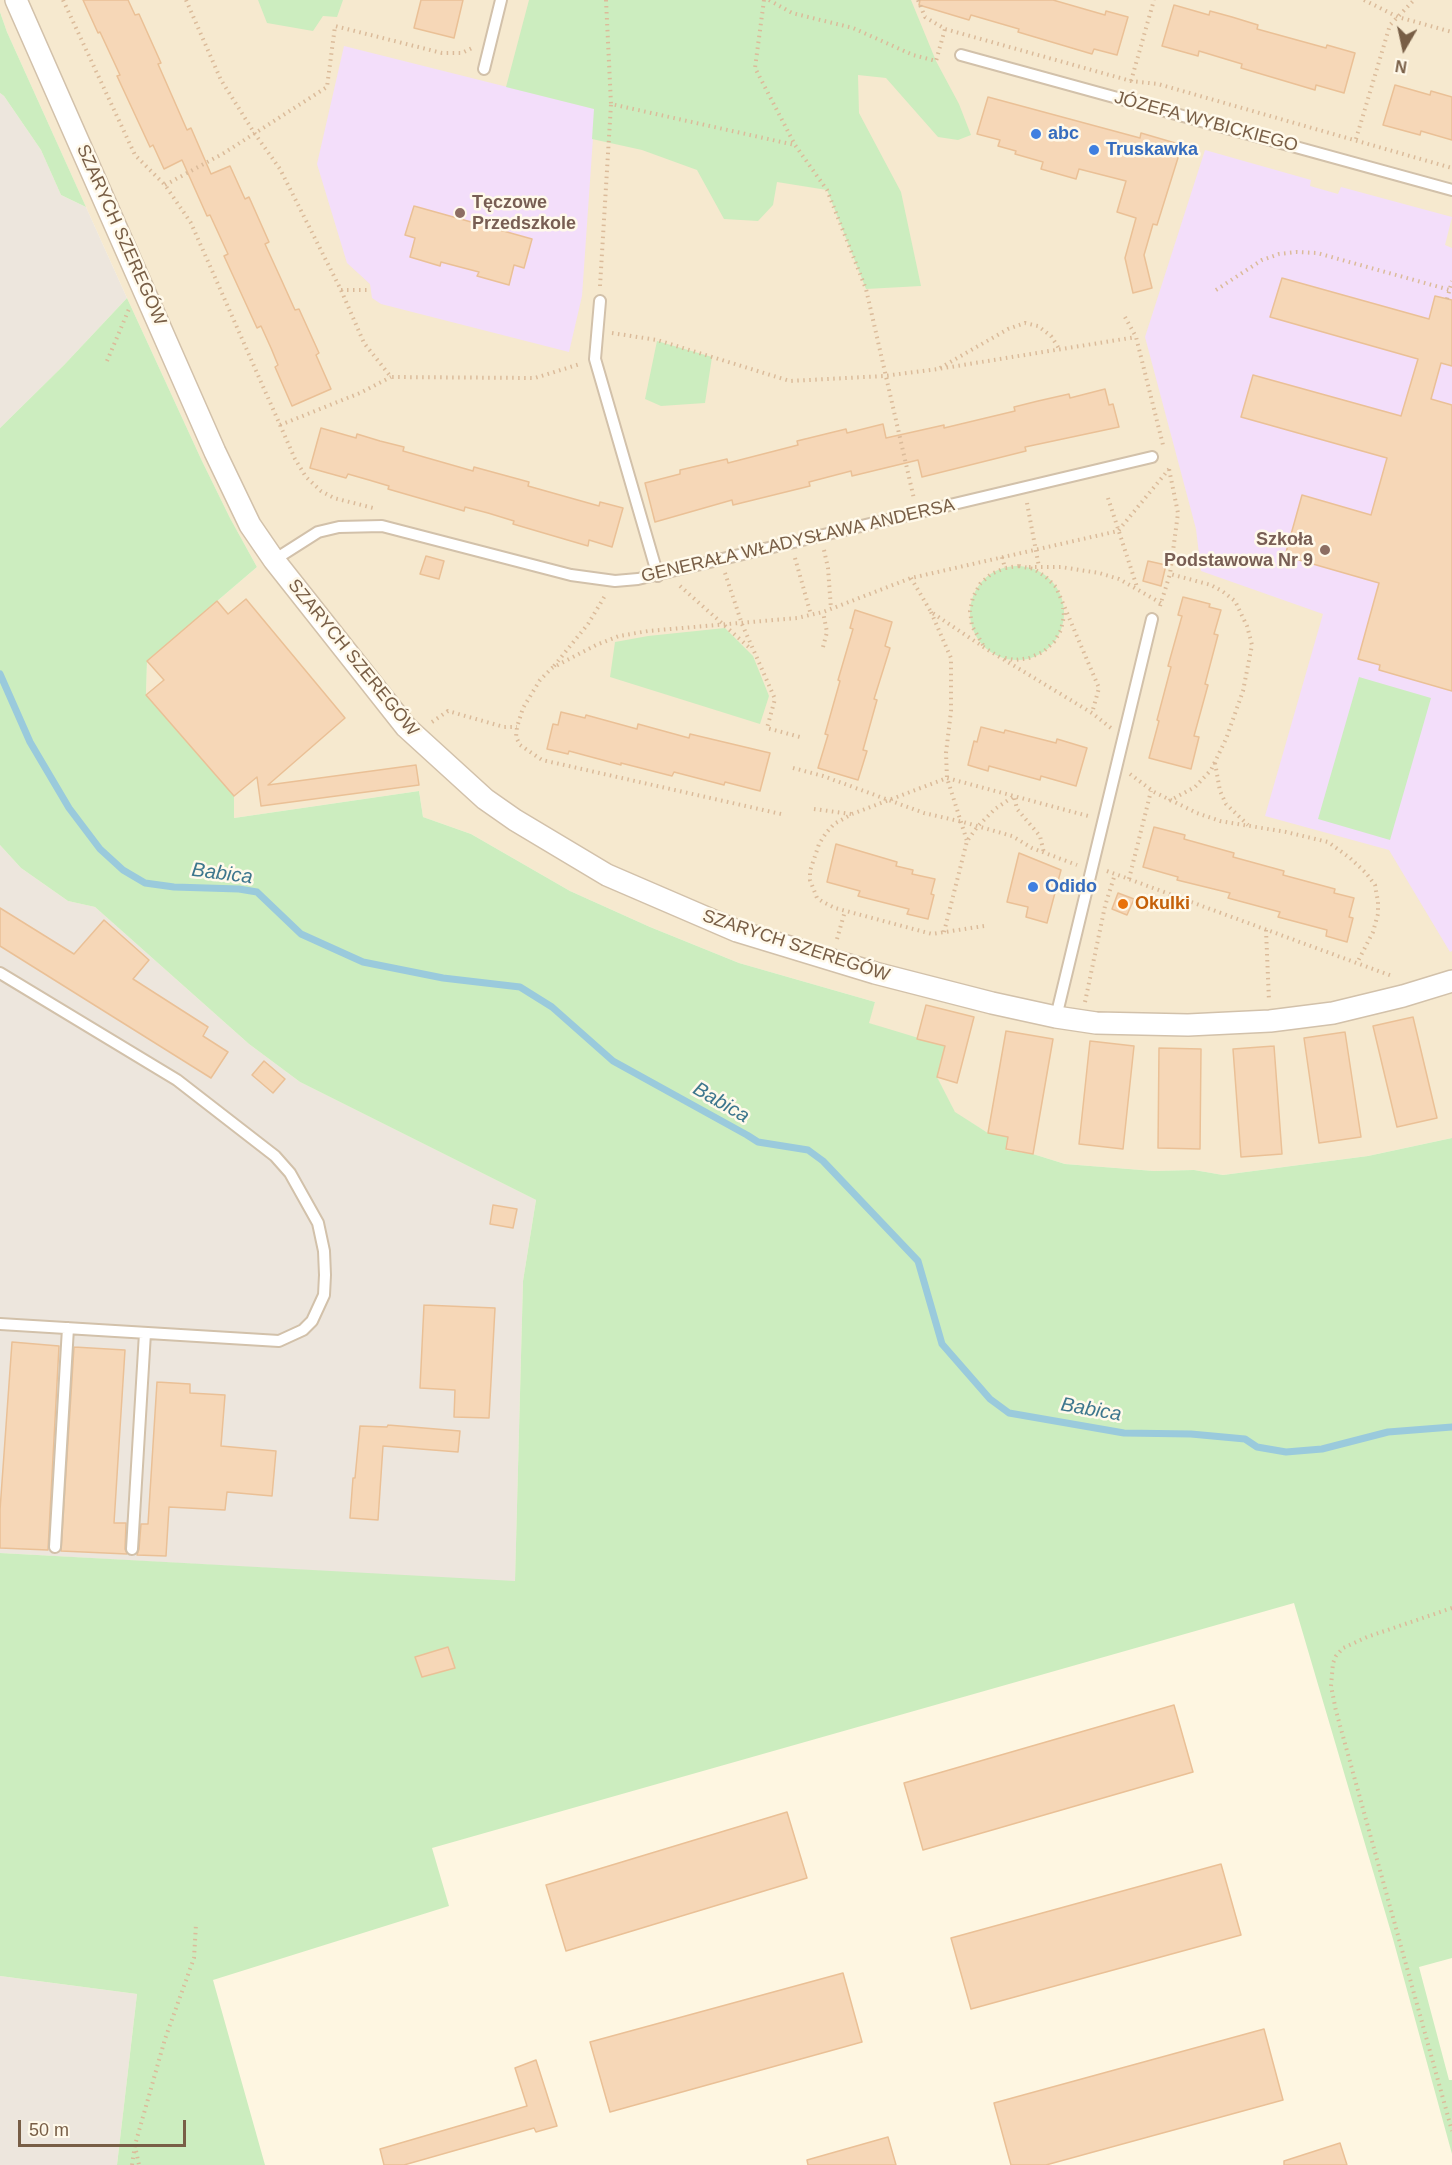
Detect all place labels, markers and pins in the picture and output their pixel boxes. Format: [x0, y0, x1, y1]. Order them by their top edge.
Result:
place label: abc [1048, 123, 1079, 145]
marker: abc [1029, 127, 1043, 141]
place label: Truskawka [1106, 139, 1198, 161]
marker: Truskawka [1087, 143, 1101, 157]
place label: Tęczowe Przedszkole [472, 192, 576, 234]
marker: Tęczowe Przedszkole [453, 206, 467, 220]
place label: Szkoła Podstawowa Nr 9 [1164, 529, 1313, 572]
marker: Szkoła Podstawowa Nr 9 [1318, 543, 1332, 557]
place label: Odido [1045, 876, 1097, 898]
marker: Odido [1026, 880, 1040, 894]
place label: Okulki [1135, 893, 1190, 915]
marker: Okulki [1116, 897, 1130, 911]

